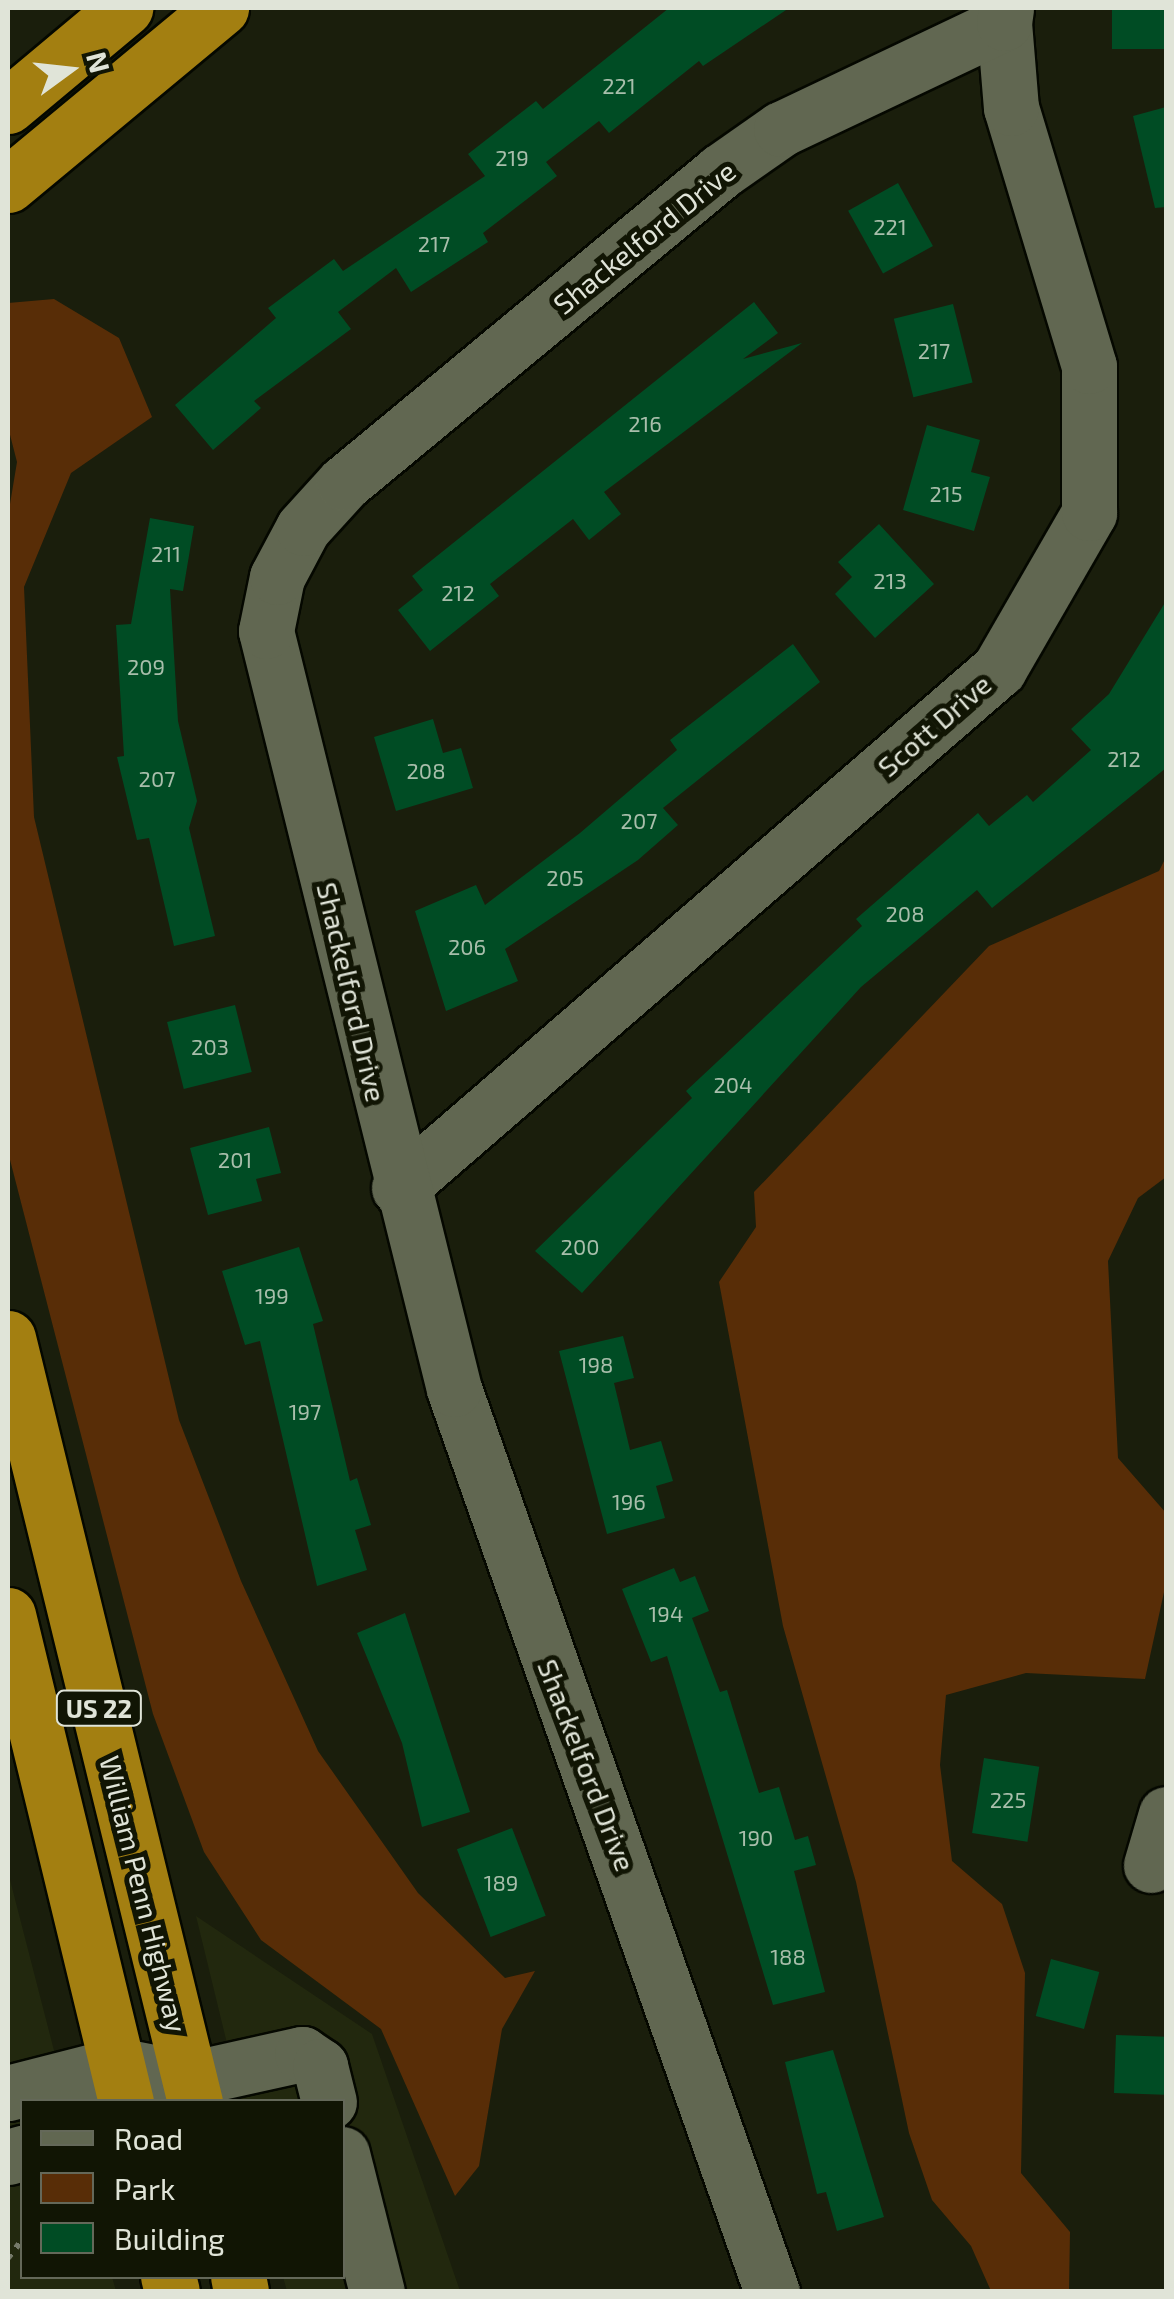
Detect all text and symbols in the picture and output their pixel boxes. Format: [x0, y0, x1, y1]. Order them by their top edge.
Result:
north arrow [20, 20, 120, 120]
text: N [80, 48, 118, 76]
house number: 221 [602, 73, 636, 99]
house number: 219 [495, 145, 529, 171]
street label: Shackelford Drive [546, 153, 742, 321]
house number: 221 [873, 214, 907, 240]
house number: 217 [418, 231, 450, 257]
house number: 217 [918, 338, 950, 364]
house number: 216 [628, 411, 662, 437]
house number: 215 [930, 481, 962, 507]
house number: 211 [151, 541, 181, 567]
house number: 213 [873, 568, 907, 594]
house number: 212 [441, 580, 475, 606]
house number: 209 [127, 654, 165, 680]
street label: Scott Drive [870, 667, 998, 783]
house number: 212 [1107, 746, 1141, 772]
house number: 208 [407, 758, 445, 784]
house number: 207 [139, 766, 175, 792]
house number: 207 [621, 808, 657, 834]
house number: 205 [546, 865, 584, 891]
street label: Shackelford Drive [310, 879, 394, 1105]
house number: 208 [886, 901, 924, 927]
house number: 206 [448, 934, 486, 960]
house number: 203 [191, 1034, 229, 1060]
house number: 204 [713, 1072, 753, 1098]
house number: 201 [218, 1147, 252, 1173]
house number: 200 [561, 1234, 599, 1260]
house number: 199 [255, 1283, 289, 1309]
house number: 198 [579, 1352, 613, 1378]
house number: 197 [289, 1399, 321, 1425]
house number: 196 [612, 1489, 646, 1515]
house number: 194 [649, 1601, 683, 1627]
street label: Shackelford Drive [531, 1654, 643, 1876]
road number: US 22 [54, 1688, 144, 1728]
street label: William Penn Highway [93, 1752, 195, 2036]
house number: 225 [990, 1787, 1026, 1813]
house number: 190 [739, 1825, 773, 1851]
house number: 189 [484, 1870, 518, 1896]
house number: 188 [770, 1944, 806, 1970]
legend [20, 2099, 345, 2279]
text: Road [114, 2120, 183, 2156]
text: Park [114, 2170, 175, 2206]
text: Building [114, 2220, 225, 2256]

